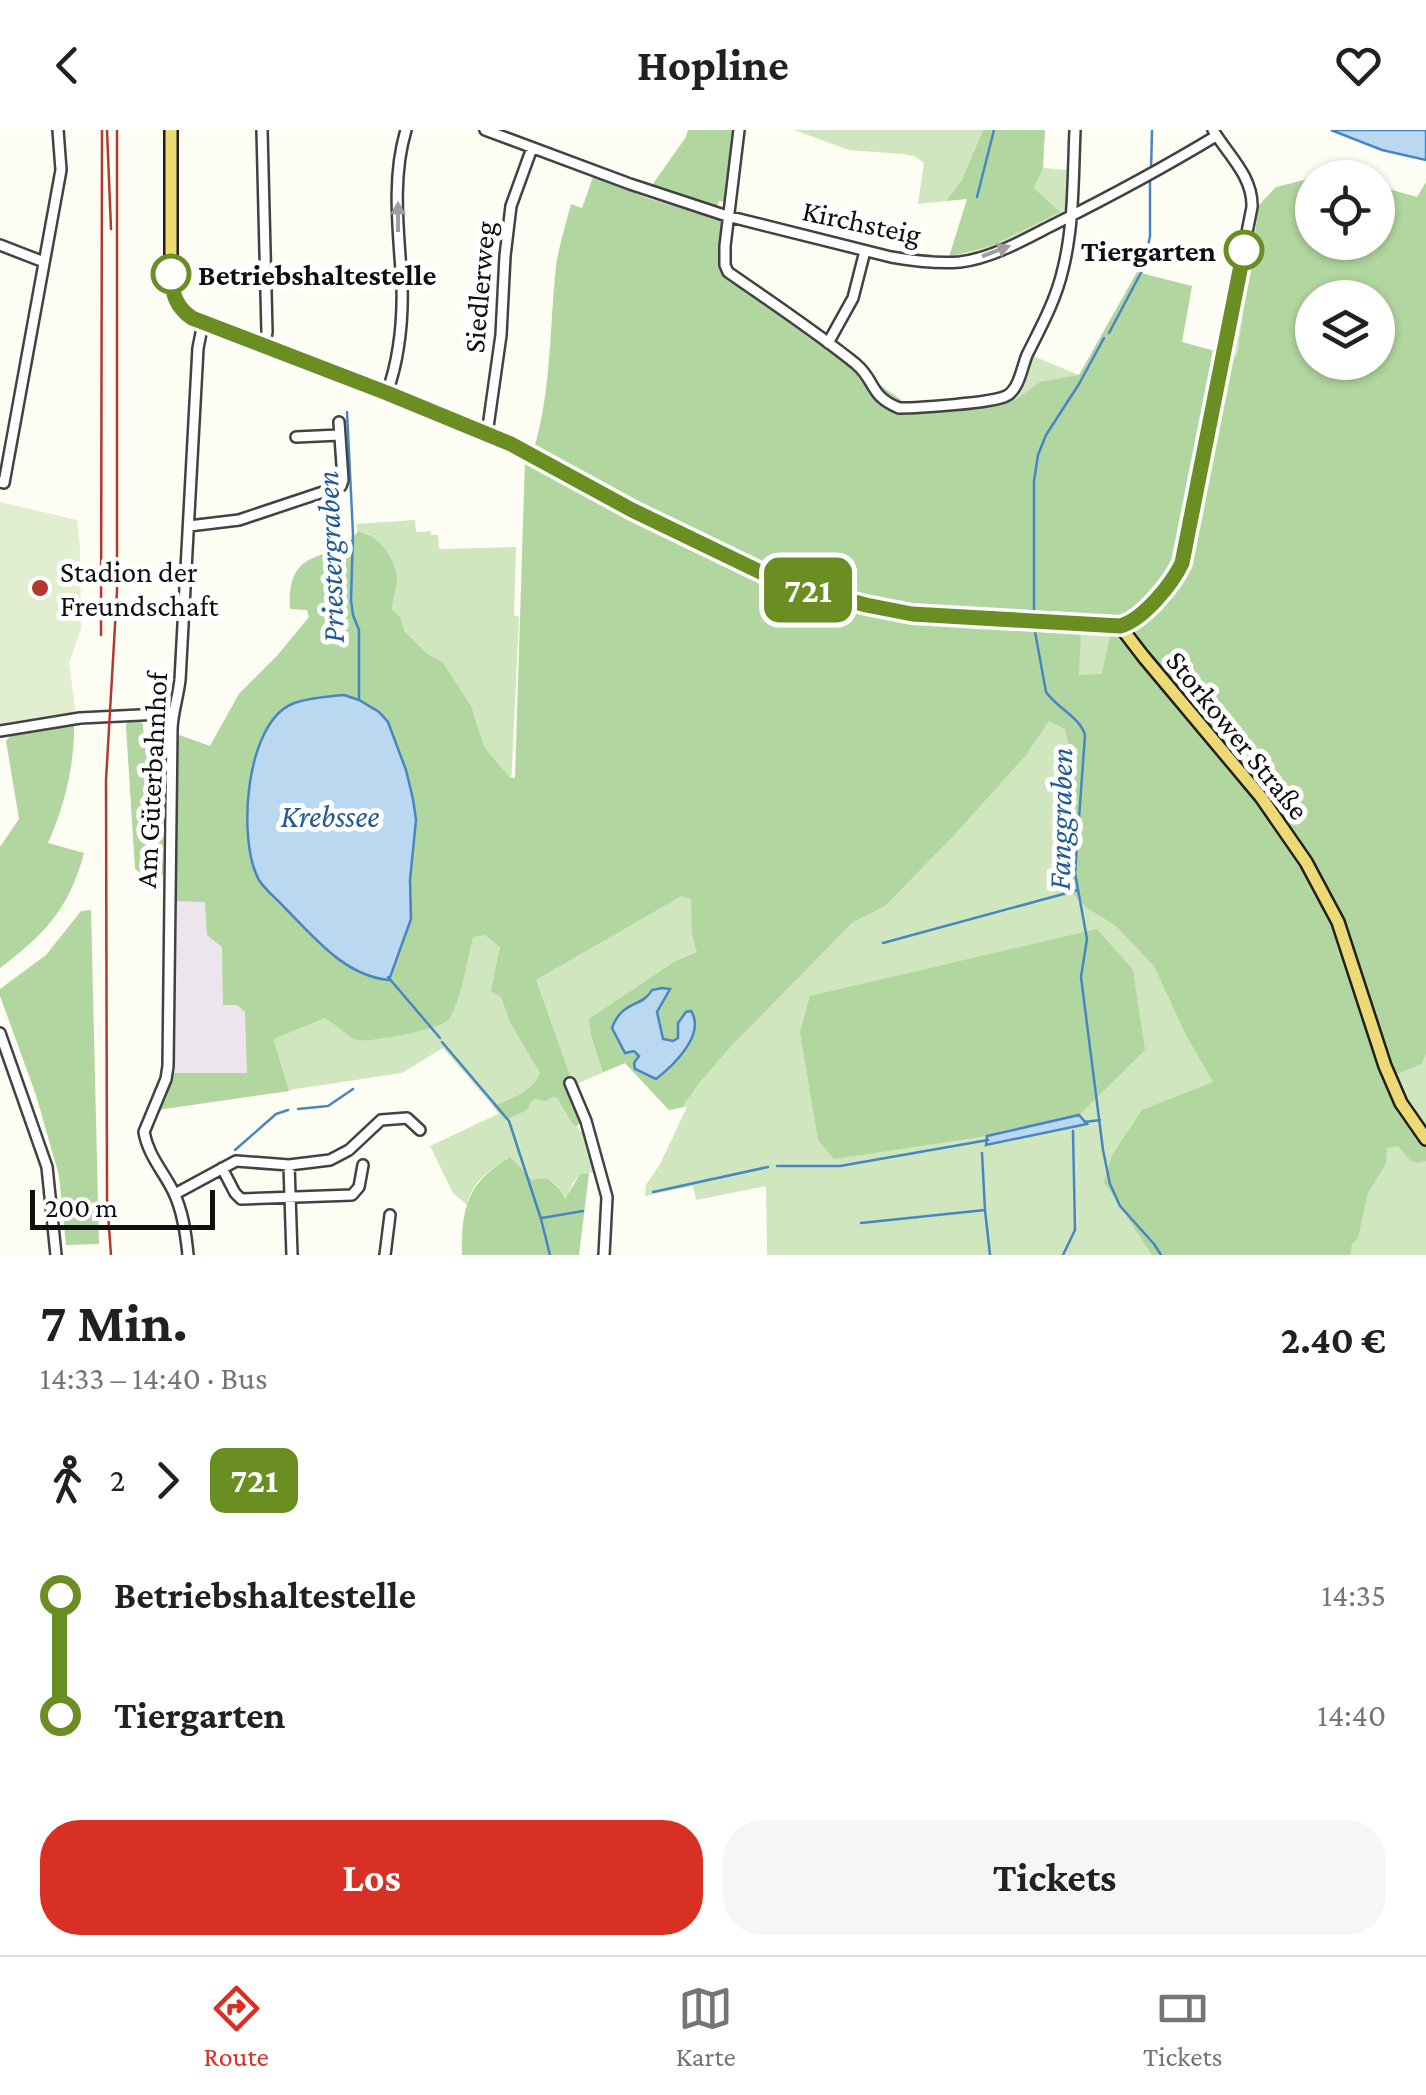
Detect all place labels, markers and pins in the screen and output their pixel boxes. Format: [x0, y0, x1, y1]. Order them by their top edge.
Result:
marker: Tiergarten [1225, 231, 1263, 269]
place label: Tiergarten [1081, 234, 1216, 267]
marker: Betriebshaltestelle [152, 255, 190, 293]
place label: Betriebshaltestelle [198, 258, 437, 291]
place label: Stadion der Freundschaft [60, 555, 220, 622]
marker: Stadion der Freundschaft [29, 577, 51, 599]

